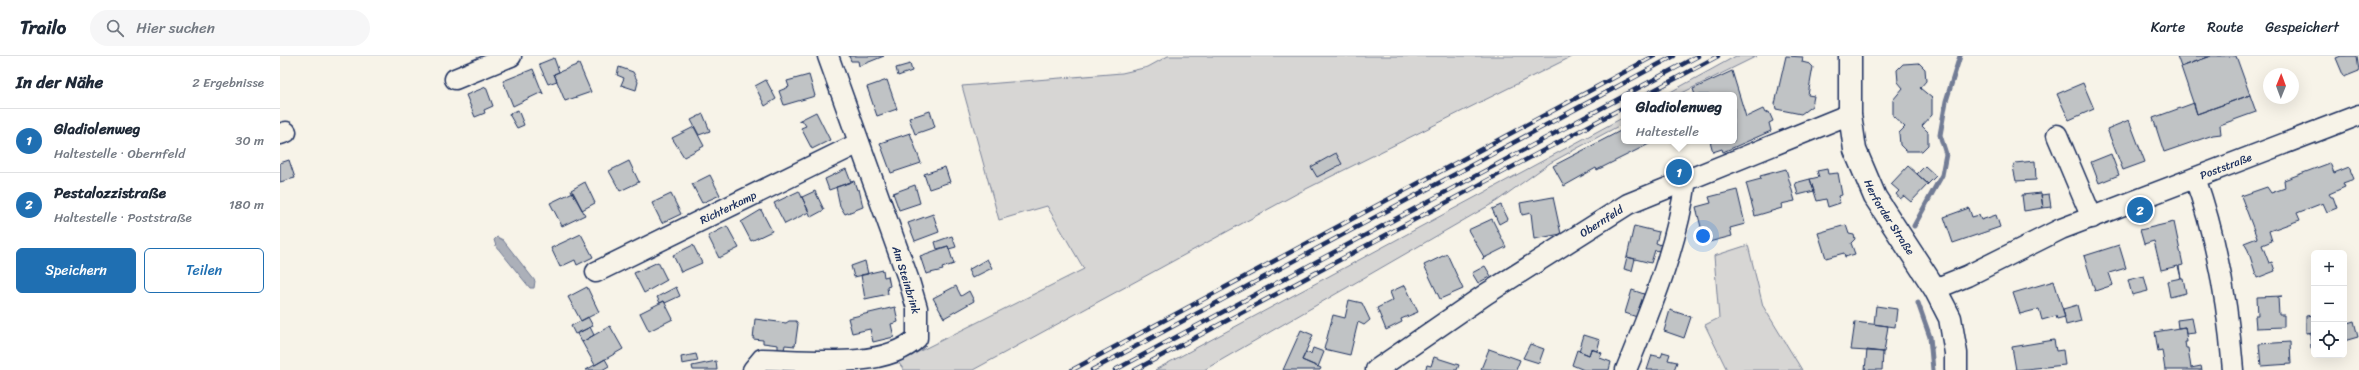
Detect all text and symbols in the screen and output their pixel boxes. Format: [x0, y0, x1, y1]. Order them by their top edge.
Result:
search box [90, 10, 370, 46]
text: Trailo [20, 11, 66, 44]
text: Hier suchen [136, 15, 215, 41]
text: Karte [2151, 15, 2185, 40]
text: Route [2207, 15, 2243, 40]
text: Gespeichert [2265, 15, 2339, 40]
icon: search [104, 17, 126, 39]
text: In der Nähe [16, 67, 103, 97]
north arrow [2263, 68, 2299, 104]
text: 2 Ergebnisse [192, 71, 264, 94]
popup [1621, 92, 1737, 144]
text: Gladiolenweg [1636, 94, 1722, 120]
text: Gladiolenweg [54, 116, 140, 142]
text: Haltestelle [1636, 120, 1699, 143]
text: 1 [26, 129, 32, 152]
text: 30 m [235, 129, 264, 152]
text: Haltestelle · Obernfeld [54, 142, 185, 165]
street label: Poststraße [2197, 147, 2255, 185]
pin: 1 [1666, 157, 1692, 187]
street label: Herforder Straße [1859, 176, 1920, 259]
text: Pestalozzistraße [54, 180, 166, 206]
street label: Richterkamp [696, 185, 760, 229]
text: 2 [25, 193, 33, 216]
text: 180 m [229, 193, 264, 216]
pin: 2 [2127, 195, 2153, 225]
street label: Obernfeld [1575, 199, 1628, 242]
text: Haltestelle · Poststraße [54, 206, 192, 229]
your location [1693, 226, 1713, 246]
street label: Am Steinbrink [886, 243, 925, 317]
button: Speichern [16, 248, 136, 293]
button: Teilen [144, 248, 264, 293]
map controls [2311, 250, 2347, 358]
button: + [2311, 250, 2347, 286]
button: − [2311, 286, 2347, 322]
button: locate [2311, 322, 2347, 358]

